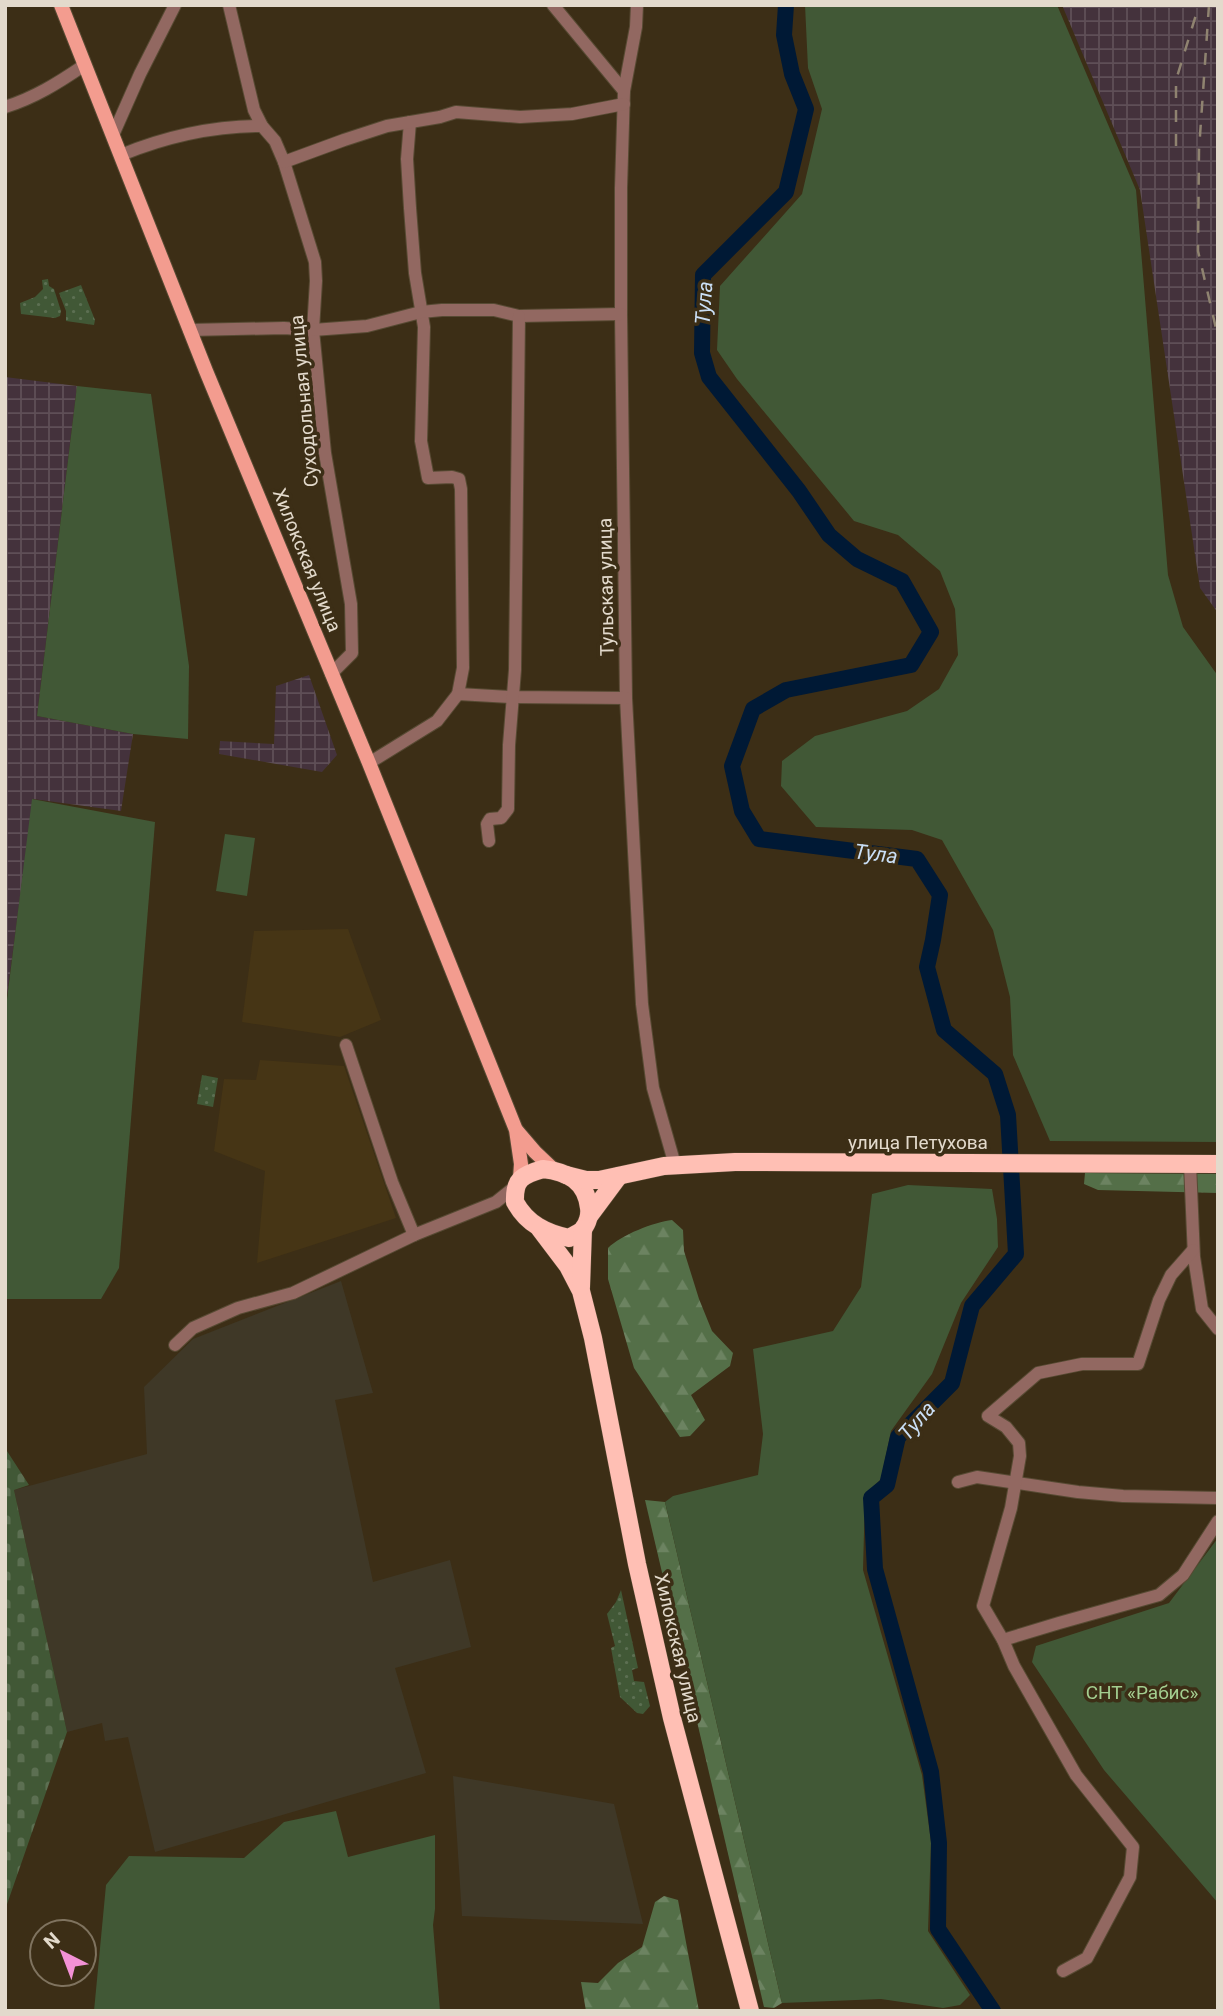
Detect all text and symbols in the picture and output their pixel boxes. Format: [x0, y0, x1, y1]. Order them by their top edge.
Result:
water label: Тула [691, 280, 717, 326]
street label: Суходольная улица [285, 314, 323, 488]
street label: Хилокская улица [268, 485, 346, 635]
street label: Тульская улица [593, 518, 619, 656]
water label: Тула [853, 839, 899, 869]
street label: улица Петухова [848, 1131, 988, 1154]
water label: Тула [894, 1397, 940, 1445]
street label: Хилокская улица [650, 1571, 706, 1725]
park label: СНТ «Рабис» [1086, 1681, 1198, 1704]
north arrow [28, 1918, 98, 1988]
text: N [39, 1928, 65, 1954]

